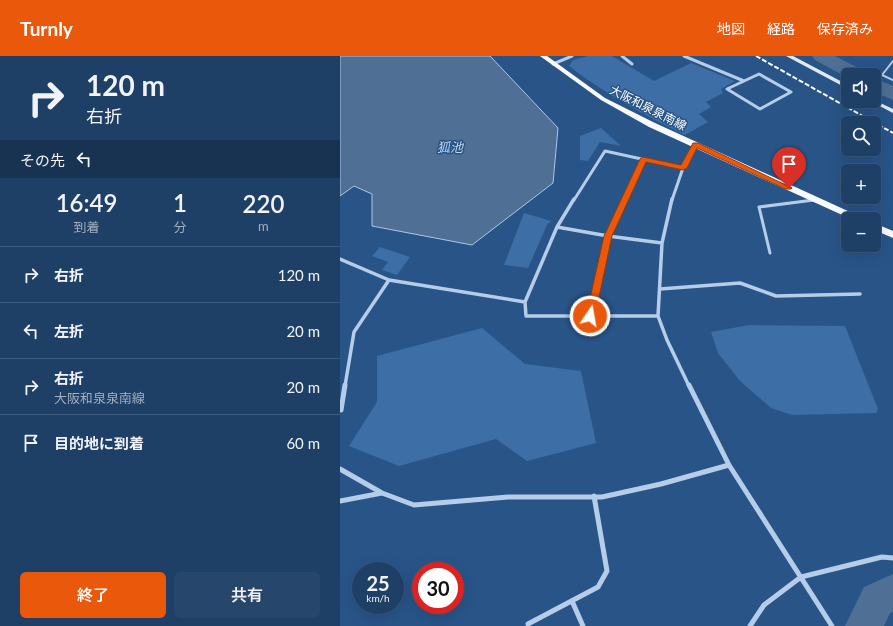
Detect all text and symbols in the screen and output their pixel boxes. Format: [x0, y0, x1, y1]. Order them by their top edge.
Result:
text: Turnly [20, 17, 73, 40]
text: 地図 [717, 20, 745, 37]
text: 経路 [767, 20, 795, 37]
text: 保存済み [817, 20, 873, 37]
text: 120 m [86, 68, 165, 102]
map controls [841, 68, 881, 252]
button: sound [841, 68, 881, 108]
icon: right [20, 72, 72, 124]
street label: 大阪和泉泉南線 [607, 82, 689, 133]
text: 右折 [86, 105, 122, 127]
button: search [841, 116, 881, 156]
water label: 狐池 [437, 139, 465, 155]
pin [772, 147, 806, 188]
icon: left [73, 148, 95, 170]
text: その先 [20, 151, 65, 169]
icon: arrive [778, 153, 800, 175]
button: + [841, 164, 881, 204]
text: 16:49 [56, 188, 117, 217]
text: 1 [173, 188, 187, 217]
text: 220 [243, 189, 284, 218]
button: − [841, 212, 881, 252]
text: m [258, 218, 269, 234]
text: 到着 [74, 219, 100, 235]
text: 分 [173, 219, 187, 235]
icon: right [20, 264, 42, 286]
text: 右折 [54, 266, 84, 284]
text: 120 m [278, 266, 320, 284]
position arrow [569, 295, 611, 337]
icon: left [20, 320, 42, 342]
text: 左折 [54, 322, 84, 340]
text: 20 m [286, 322, 320, 340]
text: 右折 [54, 369, 84, 387]
icon: right [20, 376, 42, 398]
text: 20 m [286, 378, 320, 396]
text: 大阪和泉泉南線 [54, 390, 145, 406]
icon: arrive [20, 432, 42, 454]
text: 目的地に到着 [54, 434, 144, 452]
text: 60 m [286, 434, 320, 452]
speed limit sign: 30 [412, 562, 464, 614]
text: 25 [366, 571, 390, 595]
button: 終了 [20, 572, 166, 618]
button: 共有 [174, 572, 320, 618]
text: km/h [366, 592, 390, 604]

